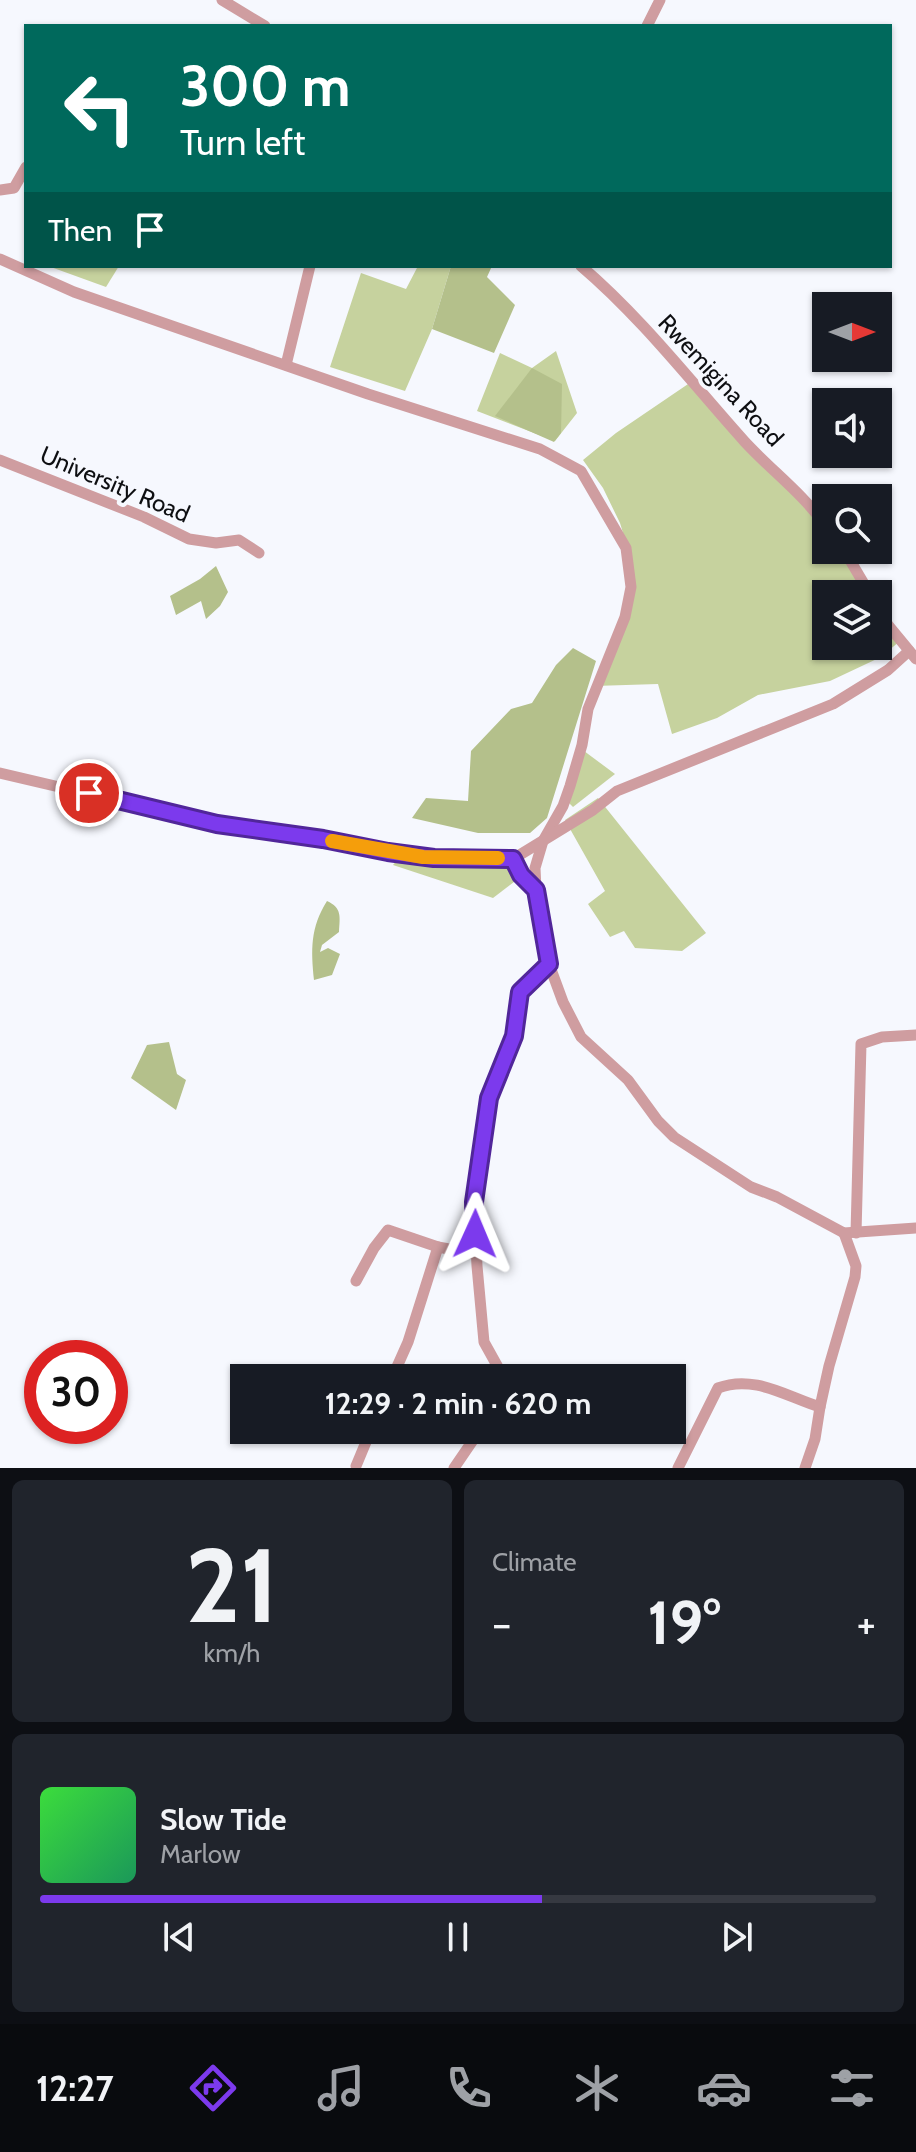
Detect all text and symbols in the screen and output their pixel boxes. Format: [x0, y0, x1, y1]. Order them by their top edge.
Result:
text: 300 m [180, 52, 351, 120]
icon: left [48, 56, 152, 160]
text: Turn left [180, 120, 305, 164]
icon: arrive [128, 208, 172, 252]
text: Then [48, 212, 112, 249]
north arrow [812, 292, 892, 372]
map controls [812, 292, 892, 660]
street label: Rwemigina Road [652, 308, 790, 452]
button: sound [812, 388, 892, 468]
street label: University Road [36, 439, 194, 529]
button: search [812, 484, 892, 564]
button: layers [812, 580, 892, 660]
pin [55, 759, 123, 827]
icon: arrive [67, 771, 111, 815]
position arrow [433, 1192, 517, 1276]
speed limit sign: 30 [24, 1340, 128, 1444]
text: 12:29 · 2 min · 620 m [325, 1385, 591, 1422]
text: 21 [185, 1522, 279, 1648]
text: Climate [492, 1546, 577, 1578]
text: 19° [647, 1586, 721, 1659]
text: − [492, 1597, 511, 1650]
text: + [857, 1597, 876, 1650]
text: km/h [204, 1637, 260, 1669]
text: Slow Tide [160, 1801, 287, 1838]
text: Marlow [160, 1838, 241, 1870]
icon: previous [157, 1915, 201, 1959]
icon: pause [436, 1915, 480, 1959]
icon: next [715, 1915, 759, 1959]
icon: directions [185, 2060, 241, 2116]
icon: music [313, 2060, 369, 2116]
icon: phone [441, 2060, 497, 2116]
icon: climate [569, 2060, 625, 2116]
icon: car [696, 2060, 752, 2116]
icon: filters [824, 2060, 880, 2116]
text: 12:27 [36, 2066, 114, 2110]

